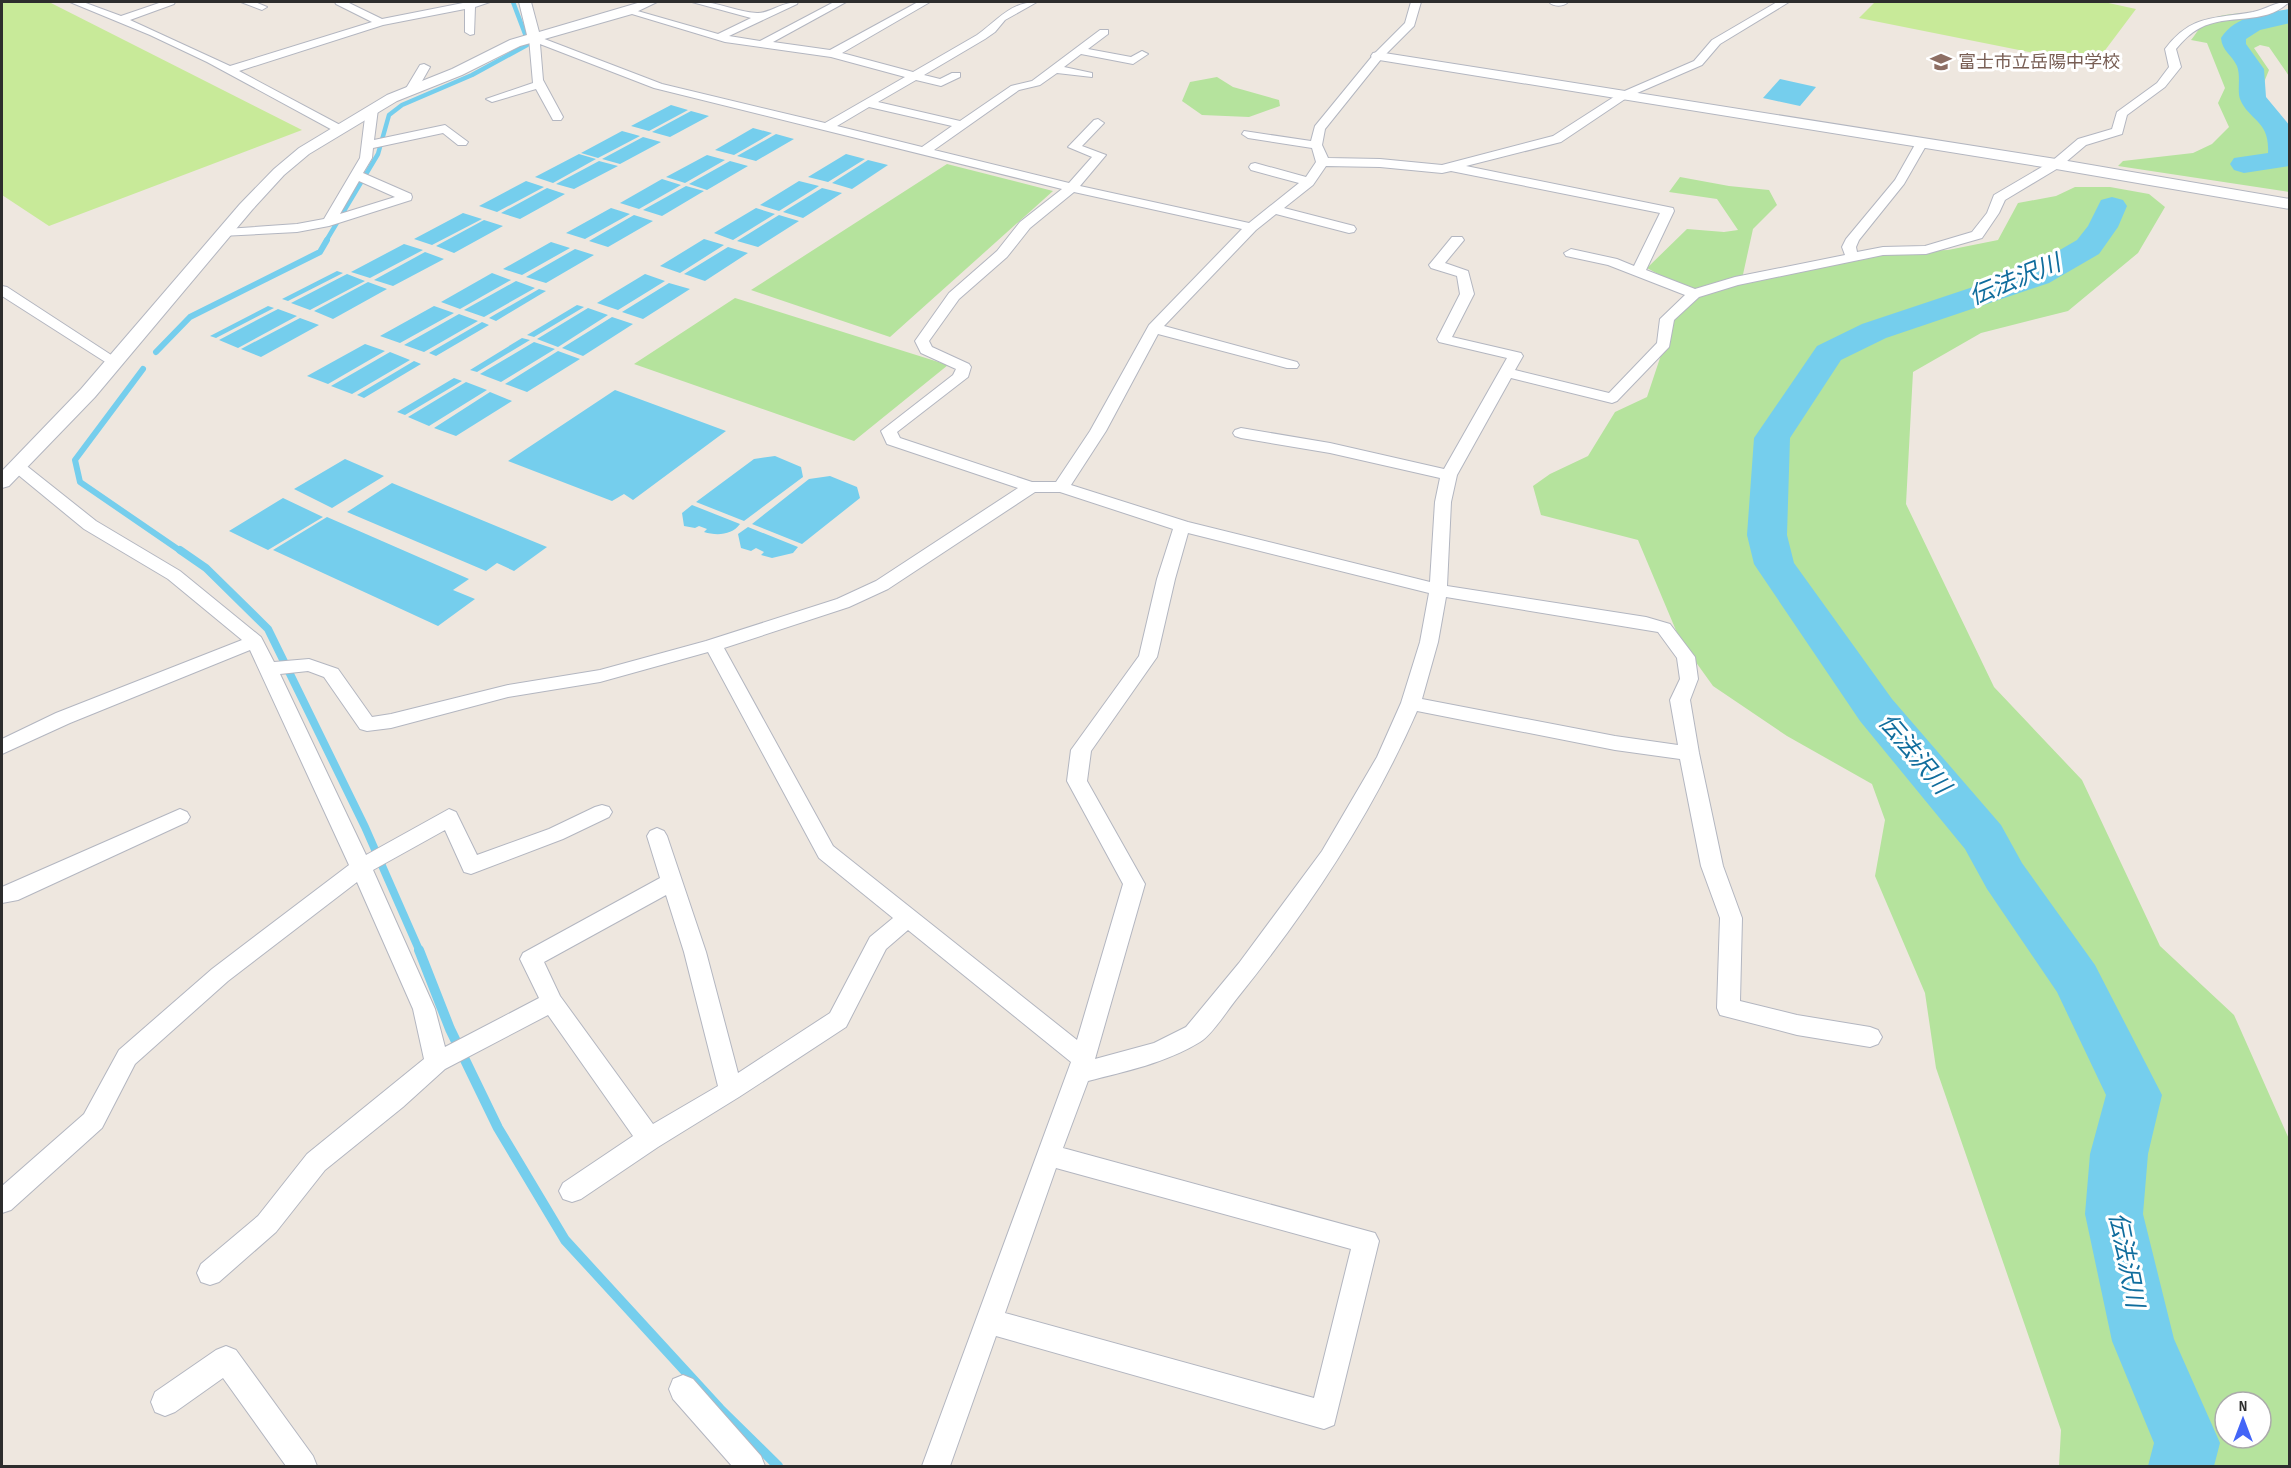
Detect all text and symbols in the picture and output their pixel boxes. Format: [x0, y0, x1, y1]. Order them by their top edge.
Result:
school or university icon: 富士市立岳陽中学校 [1929, 50, 1953, 74]
place label: 富士市立岳陽中学校 [1958, 52, 2120, 73]
water label: 伝法沢川 [1965, 247, 2068, 311]
water label: 伝法沢川 [1872, 708, 1958, 802]
water label: 伝法沢川 [2103, 1210, 2150, 1313]
north arrow [2213, 1390, 2273, 1450]
text: N [2239, 1397, 2247, 1416]

